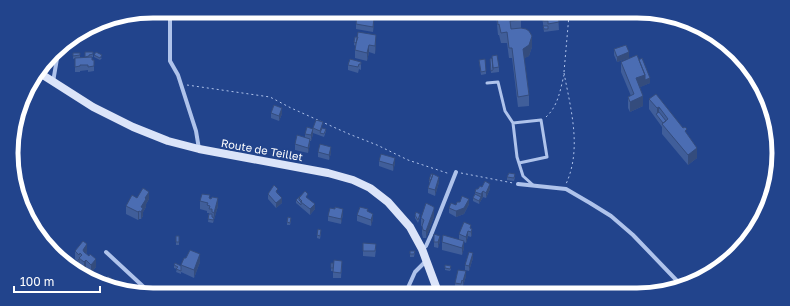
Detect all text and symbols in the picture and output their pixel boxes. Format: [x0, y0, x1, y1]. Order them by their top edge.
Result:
street label: Route de Teillet [220, 136, 304, 163]
scale bar [14, 268, 100, 294]
text: 100 m [20, 274, 54, 289]

